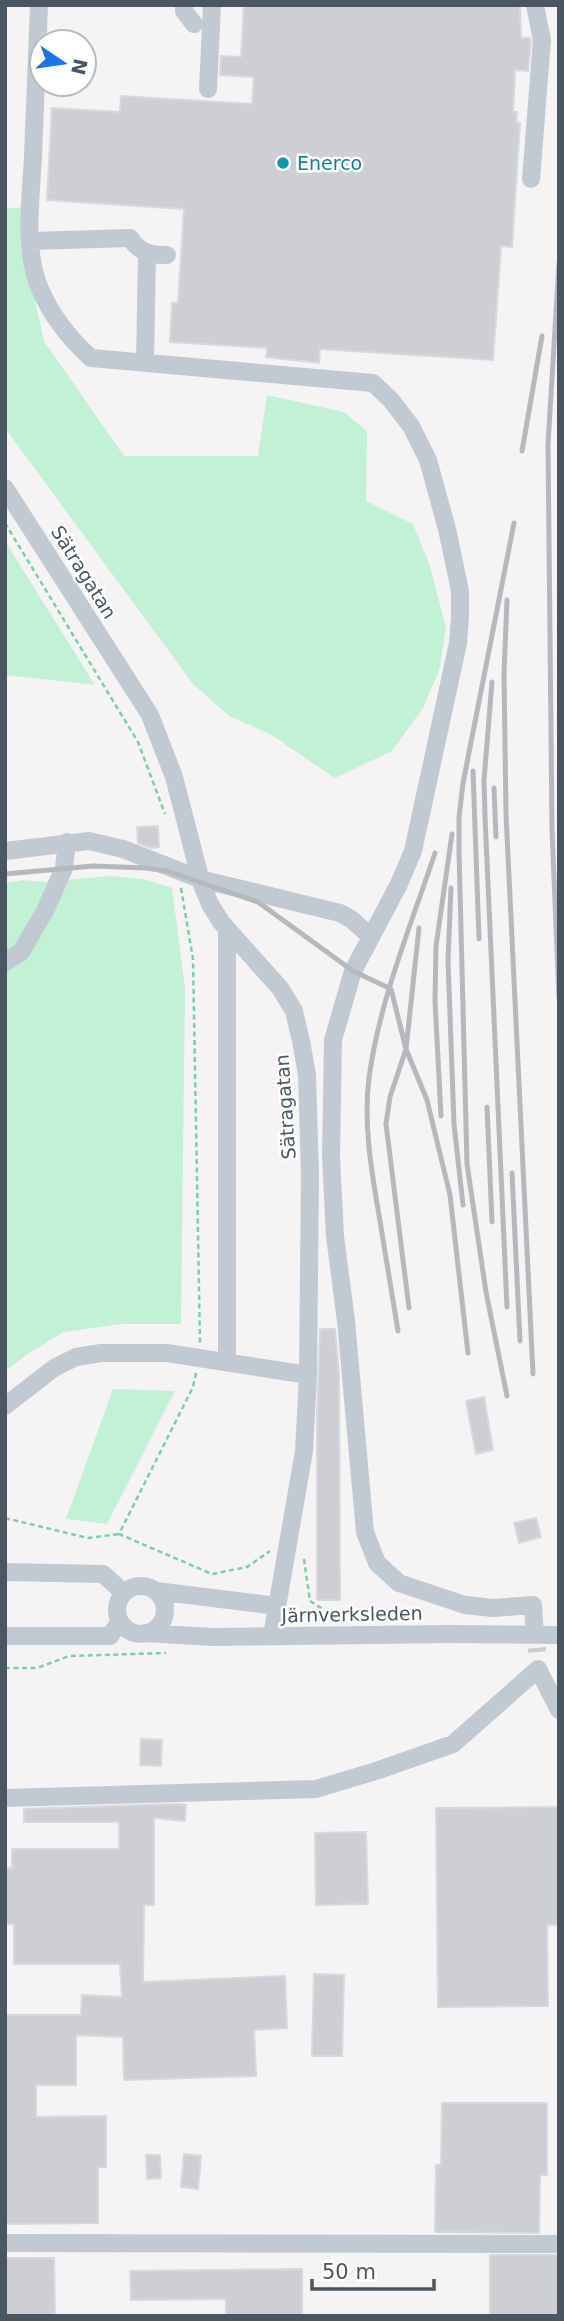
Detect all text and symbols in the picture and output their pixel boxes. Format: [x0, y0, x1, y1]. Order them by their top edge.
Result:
north arrow [28, 28, 98, 98]
text: N [67, 57, 92, 77]
place label: Enerco [297, 152, 362, 174]
marker: Enerco [275, 155, 291, 171]
street label: Sätragatan [47, 521, 121, 623]
street label: Sätragatan [270, 1054, 300, 1160]
street label: Järnverksleden [280, 1602, 423, 1626]
scale bar [312, 2248, 434, 2292]
text: 50 m [322, 2260, 376, 2284]

